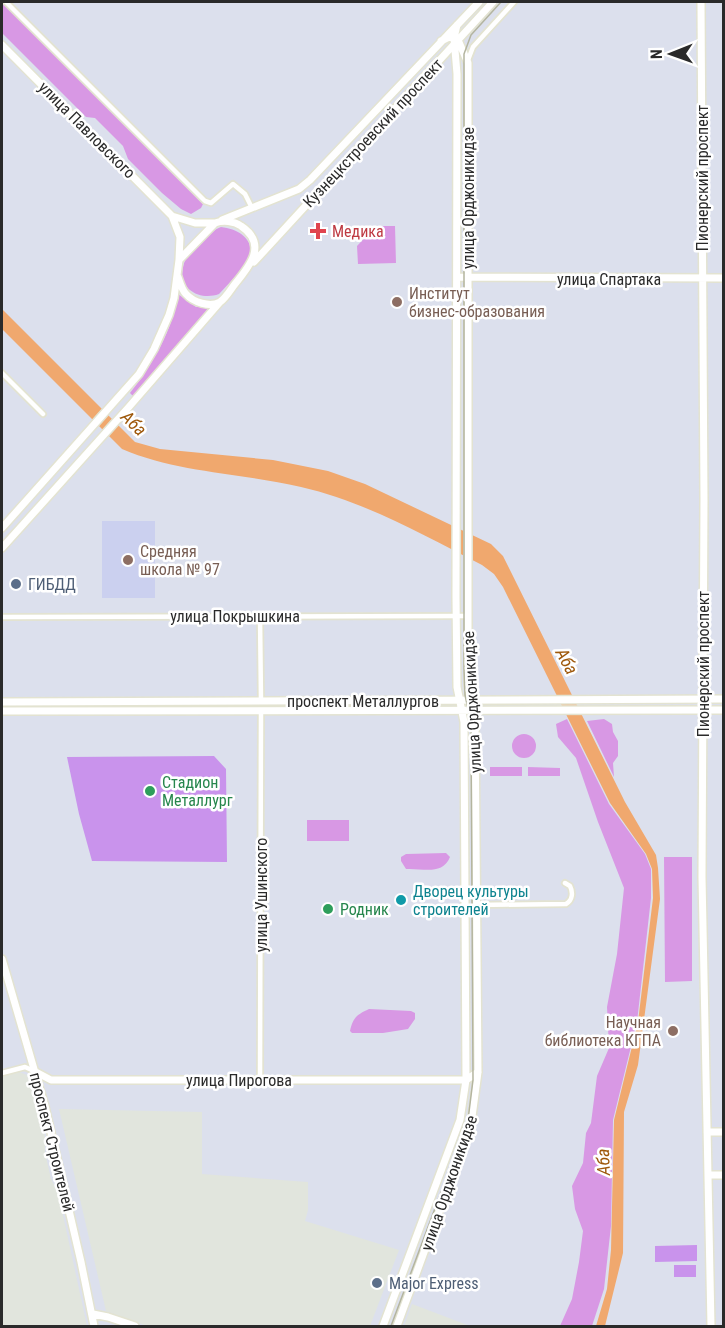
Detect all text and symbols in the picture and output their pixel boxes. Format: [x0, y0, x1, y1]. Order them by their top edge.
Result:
north arrow [641, 24, 701, 84]
text: N [647, 49, 666, 59]
street label: Кузнецкстроевский проспект [299, 55, 447, 211]
street label: улица Павловского [35, 78, 139, 182]
street label: Пионерский проспект [693, 105, 712, 251]
street label: улица Орджоникидзе [459, 127, 478, 269]
marker: Медика [309, 222, 327, 240]
place label: Медика [332, 222, 384, 241]
street label: улица Спартака [557, 270, 661, 289]
place label: Институт бизнес-образования [409, 284, 545, 321]
marker: Институт бизнес-образования [390, 295, 404, 309]
water label: Аба [116, 405, 151, 440]
place label: Средняя школа № 97 [140, 542, 220, 579]
marker: Средняя школа № 97 [121, 553, 135, 567]
place label: ГИБДД [28, 575, 76, 594]
marker: ГИБДД [9, 577, 23, 591]
street label: Пионерский проспект [694, 591, 713, 737]
street label: улица Покрышкина [170, 607, 300, 626]
street label: улица Орджоникидзе [459, 631, 485, 773]
water label: Аба [551, 643, 583, 678]
street label: проспект Металлургов [287, 692, 439, 711]
place label: Стадион Металлург [162, 773, 233, 810]
marker: Стадион Металлург [143, 784, 157, 798]
street label: улица Ушинского [252, 838, 271, 952]
place label: Дворец культуры строителей [413, 882, 529, 919]
marker: Дворец культуры строителей [394, 893, 408, 907]
place label: Родник [340, 900, 389, 919]
marker: Родник [321, 902, 335, 916]
place label: Научная библиотека КГПА [545, 1013, 661, 1050]
marker: Научная библиотека КГПА [666, 1024, 680, 1038]
street label: проспект Строителей [26, 1070, 78, 1214]
street label: улица Пирогова [186, 1071, 292, 1090]
street label: улица Орджоникидзе [417, 1113, 481, 1253]
water label: Аба [592, 1148, 614, 1177]
place label: Major Express [389, 1274, 479, 1293]
marker: Major Express [370, 1276, 384, 1290]

